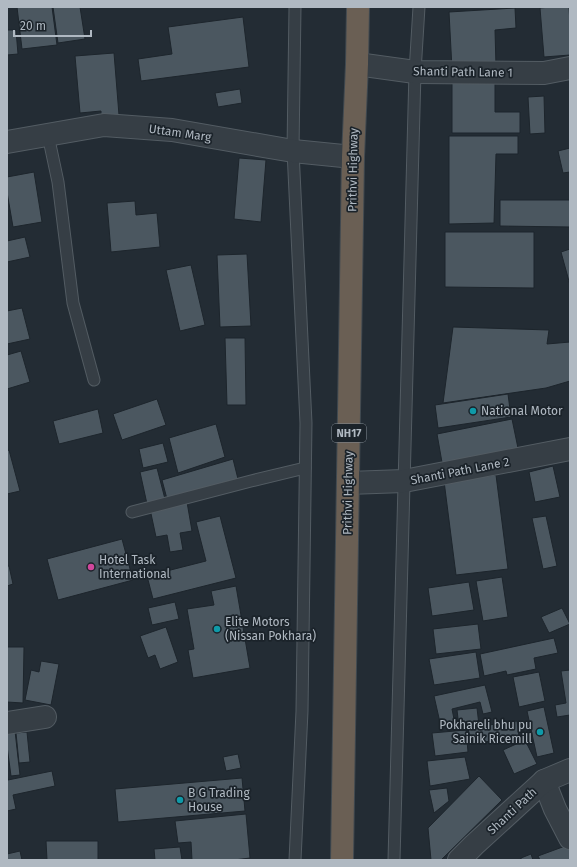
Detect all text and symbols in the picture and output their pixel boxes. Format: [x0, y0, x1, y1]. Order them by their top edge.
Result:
scale bar [14, 12, 91, 38]
text: 20 m [20, 19, 46, 33]
street label: Shanti Path Lane 1 [413, 64, 513, 80]
street label: Uttam Marg [148, 122, 213, 144]
street label: Prithvi Highway [345, 128, 361, 212]
place label: National Motor [481, 404, 563, 418]
marker: National Motor [468, 406, 478, 416]
road number: NH17 [332, 424, 366, 442]
street label: Prithvi Highway [340, 451, 356, 535]
street label: Shanti Path Lane 2 [409, 455, 511, 487]
place label: Hotel Task International [99, 553, 171, 581]
marker: Hotel Task International [86, 562, 96, 572]
place label: Elite Motors (Nissan Pokhara) [225, 615, 316, 643]
marker: Elite Motors (Nissan Pokhara) [212, 624, 222, 634]
place label: Pokhareli bhu pu Sainik Ricemill [439, 718, 532, 746]
marker: Pokhareli bhu pu Sainik Ricemill [535, 727, 545, 737]
street label: Shanti Path [484, 785, 540, 837]
place label: B G Trading House [188, 786, 250, 814]
marker: B G Trading House [175, 795, 185, 805]

